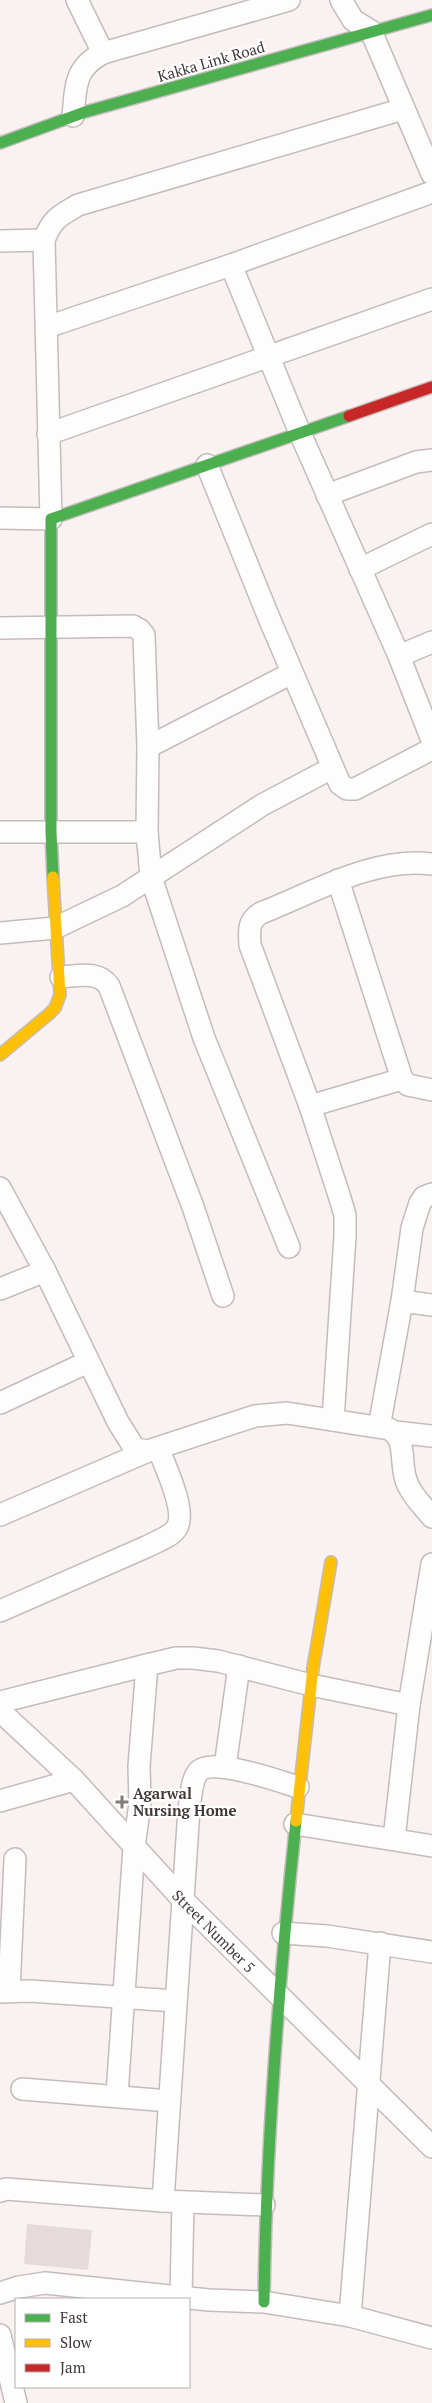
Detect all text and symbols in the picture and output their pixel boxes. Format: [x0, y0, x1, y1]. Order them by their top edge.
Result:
street label: Kakka Link Road [155, 36, 267, 86]
place label: Agarwal Nursing Home [133, 1783, 236, 1820]
marker: Agarwal Nursing Home [115, 1795, 129, 1809]
street label: Street Number 5 [168, 1885, 260, 1977]
legend [15, 2298, 190, 2388]
text: Fast [60, 2307, 88, 2327]
text: Slow [60, 2332, 93, 2352]
text: Jam [60, 2357, 86, 2377]

